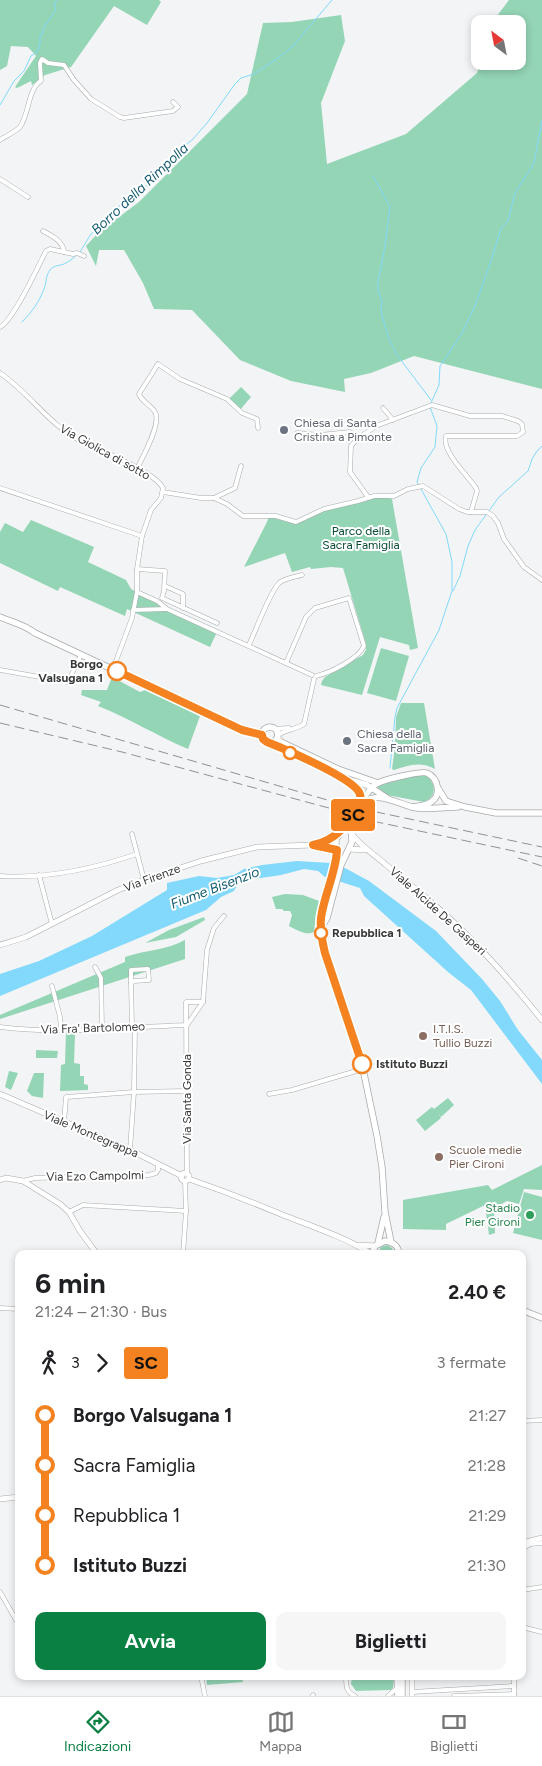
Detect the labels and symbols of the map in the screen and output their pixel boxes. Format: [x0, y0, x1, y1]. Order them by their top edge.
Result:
north arrow [471, 15, 526, 70]
water label: Borro della Rimpolla [88, 140, 192, 238]
place label: Chiesa di Santa Cristina a Pimonte [294, 416, 392, 444]
street label: Via Giolica di sotto [57, 421, 153, 483]
marker: Chiesa di Santa Cristina a Pimonte [278, 424, 290, 436]
park label: Parco della Sacra Famiglia [322, 524, 400, 552]
place label: Borgo Valsugana 1 [38, 657, 103, 685]
marker: Borgo Valsugana 1 [107, 661, 127, 681]
place label: Chiesa della Sacra Famiglia [357, 727, 434, 755]
marker: Chiesa della Sacra Famiglia [341, 735, 353, 747]
unlabelled marker [283, 746, 297, 760]
line badge: SC [330, 799, 376, 831]
street label: Via Firenze [122, 861, 183, 895]
water label: Fiume Bisenzio [168, 863, 262, 913]
street label: Viale Alcide De Gasperi [387, 864, 489, 958]
marker: Repubblica 1 [314, 926, 328, 940]
place label: Repubblica 1 [332, 926, 402, 940]
street label: Via Fra' Bartolomeo [41, 1019, 145, 1037]
place label: I.T.I.S. Tullio Buzzi [433, 1022, 492, 1050]
marker: I.T.I.S. Tullio Buzzi [417, 1030, 429, 1042]
street label: Via Santa Gonda [180, 1054, 194, 1144]
marker: Istituto Buzzi [352, 1054, 372, 1074]
place label: Istituto Buzzi [376, 1057, 448, 1071]
street label: Viale Montegrappa [41, 1108, 141, 1160]
place label: Scuole medie Pier Cironi [449, 1143, 522, 1171]
marker: Scuole medie Pier Cironi [433, 1151, 445, 1163]
street label: Via Ezo Campolmi [46, 1168, 144, 1184]
place label: Stadio Pier Cironi [465, 1201, 520, 1229]
marker: Stadio Pier Cironi [524, 1209, 536, 1221]

